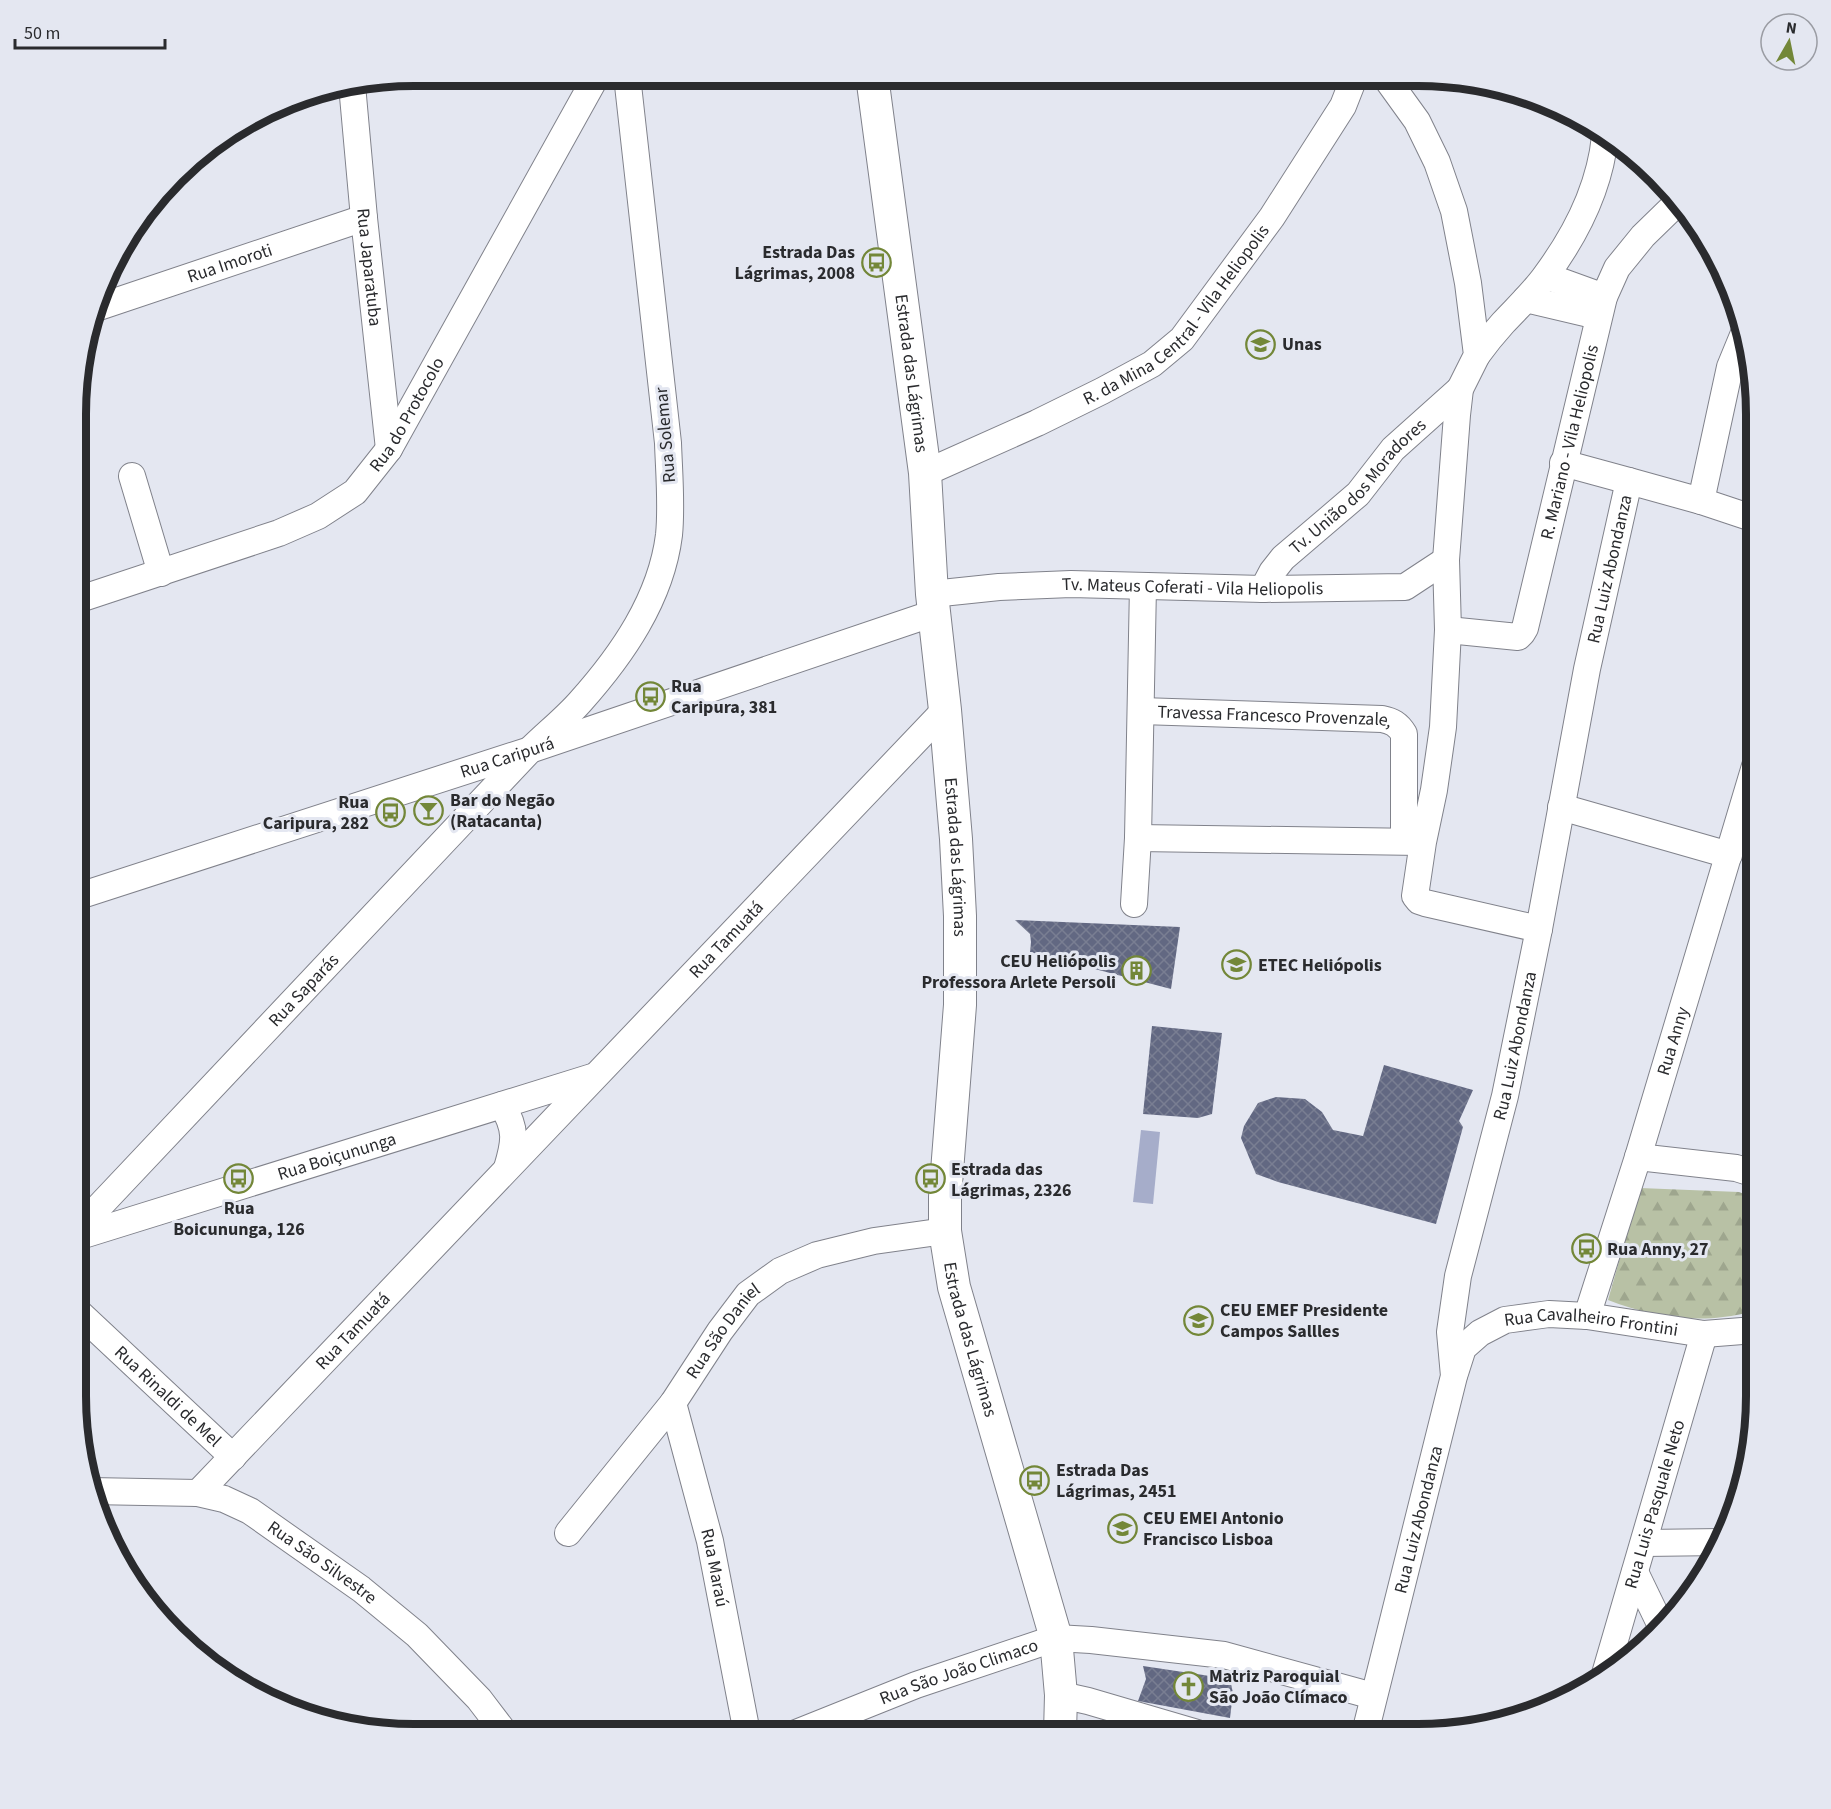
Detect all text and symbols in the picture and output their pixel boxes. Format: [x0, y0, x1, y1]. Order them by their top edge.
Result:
scale bar [15, 12, 165, 50]
north arrow [1759, 12, 1819, 72]
text: N [1784, 16, 1798, 40]
text: 50 m [24, 21, 60, 46]
street label: Rua Japaratuba [350, 207, 388, 328]
street label: R. da Mina Central - Vila Heliopolis [1079, 219, 1275, 411]
street label: Rua Imoroti [184, 238, 276, 289]
place label: Estrada Das Lágrimas, 2008 [735, 240, 855, 286]
bus stop icon: Estrada Das Lágrimas, 2008 [860, 246, 892, 278]
street label: Estrada das Lágrimas [888, 293, 934, 454]
school or university icon: Unas [1245, 328, 1277, 360]
place label: Unas [1282, 332, 1322, 357]
street label: R. Mariano - Vila Heliopolis [1535, 342, 1605, 542]
street label: Rua do Protocolo [364, 353, 451, 477]
street label: Rua Solemar [649, 385, 682, 484]
street label: Tv. União dos Moradores [1284, 413, 1432, 560]
street label: Rua Luiz Abondanza [1581, 492, 1639, 646]
street label: Tv. Mateus Coferati - Vila Heliopolis [1061, 572, 1323, 602]
place label: Rua Caripura, 381 [671, 674, 777, 720]
bus stop icon: Rua Caripura, 381 [634, 680, 666, 712]
street label: Travessa Francesco Provenzale, [1157, 700, 1396, 734]
street label: Rua Caripurá [457, 731, 558, 785]
street label: Estrada das Lágrimas [938, 776, 972, 937]
place label: Bar do Negão (Ratacanta) [450, 788, 555, 834]
place label: Rua Caripura, 282 [263, 790, 369, 836]
bar icon: Bar do Negão (Ratacanta) [413, 794, 445, 826]
bus stop icon: Rua Caripura, 282 [374, 796, 406, 828]
street label: Rua Tamuatá [683, 896, 769, 984]
street label: Rua Saparás [263, 948, 345, 1033]
place label: CEU Heliópolis Professora Arlete Persoli [921, 949, 1116, 995]
school or university icon: ETEC Heliópolis [1221, 949, 1253, 981]
place label: ETEC Heliópolis [1258, 953, 1382, 978]
building icon: CEU Heliópolis Professora Arlete Persoli [1121, 955, 1153, 987]
street label: Rua Luiz Abondanza [1487, 969, 1543, 1123]
street label: Rua Anny [1651, 1003, 1695, 1079]
street label: Rua Boiçununga [274, 1127, 399, 1187]
place label: Estrada das Lágrimas, 2326 [951, 1157, 1071, 1203]
bus stop icon: Rua Boicununga, 126 [223, 1163, 255, 1195]
bus stop icon: Estrada das Lágrimas, 2326 [914, 1163, 946, 1195]
place label: Rua Boicununga, 126 [173, 1196, 305, 1242]
bus stop icon: Rua Anny, 27 [1570, 1233, 1602, 1265]
place label: Rua Anny, 27 [1607, 1237, 1709, 1262]
street label: Estrada das Lágrimas [937, 1260, 1003, 1420]
street label: Rua São Daniel [680, 1277, 765, 1384]
street label: Rua Tamuatá [310, 1287, 396, 1376]
place label: CEU EMEF Presidente Campos Sallles [1220, 1298, 1388, 1344]
street label: Rua Cavalheiro Frontini [1503, 1302, 1680, 1343]
school or university icon: CEU EMEF Presidente Campos Sallles [1183, 1304, 1215, 1336]
street label: Rua Rinaldi de Mel [109, 1340, 227, 1453]
street label: Rua Luis Pasquale Neto [1619, 1417, 1691, 1592]
street label: Rua Luiz Abondanza [1388, 1443, 1449, 1596]
place label: Estrada Das Lágrimas, 2451 [1056, 1458, 1176, 1504]
bus stop icon: Estrada Das Lágrimas, 2451 [1019, 1464, 1051, 1496]
place label: CEU EMEI Antonio Francisco Lisboa [1143, 1506, 1284, 1552]
school or university icon: CEU EMEI Antonio Francisco Lisboa [1106, 1512, 1138, 1544]
street label: Rua São Silvestre [262, 1515, 382, 1610]
street label: Rua Maraú [694, 1526, 734, 1609]
street label: Rua São João Climaco [876, 1633, 1041, 1711]
place label: Matriz Paroquial São João Clímaco [1209, 1664, 1348, 1710]
church icon: Matriz Paroquial São João Clímaco [1172, 1670, 1204, 1702]

